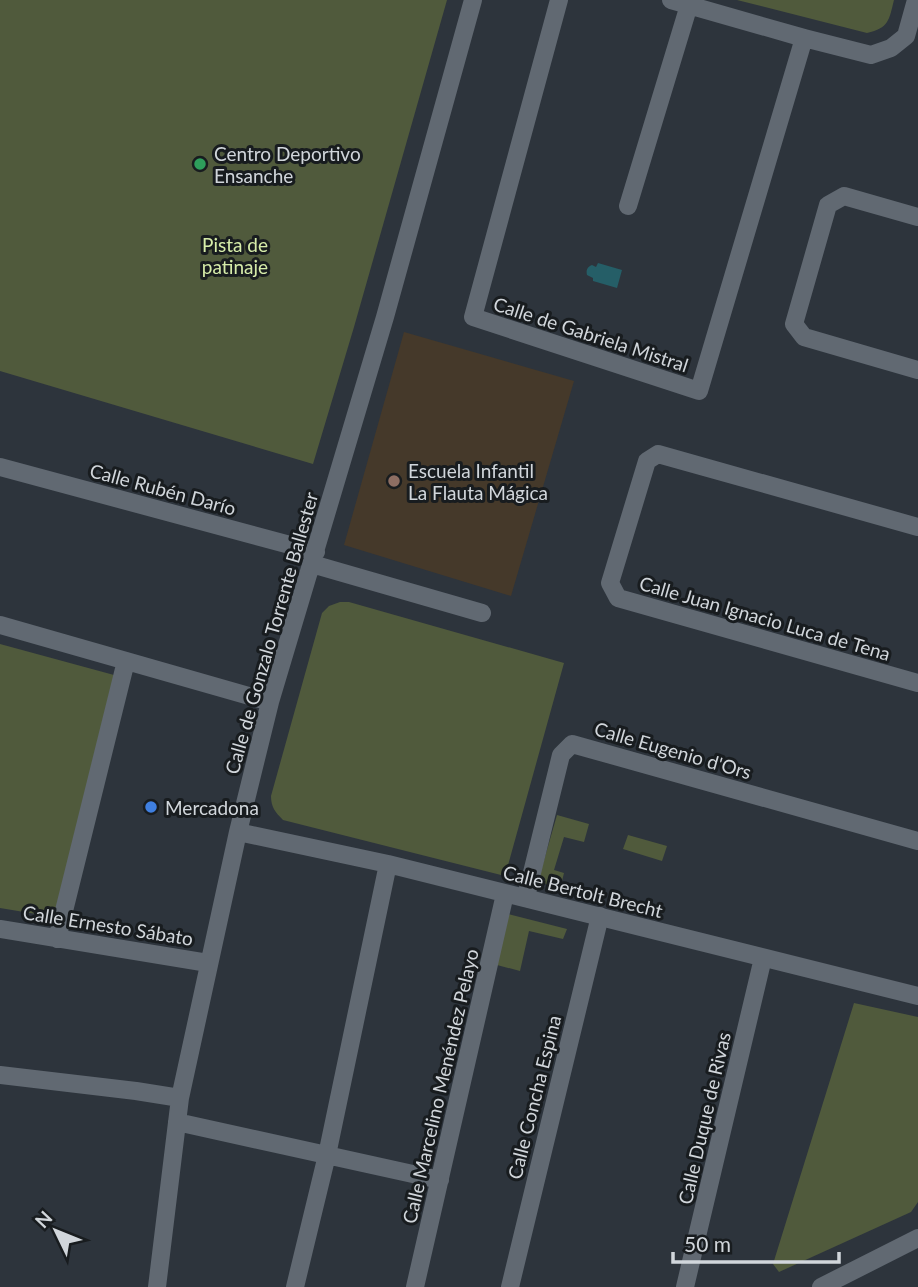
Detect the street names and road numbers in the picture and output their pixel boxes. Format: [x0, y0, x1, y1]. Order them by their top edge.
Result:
street label: Calle de Gabriela Mistral [491, 292, 691, 376]
street label: Calle Rubén Darío [88, 458, 238, 520]
street label: Calle de Gonzalo Torrente Ballester [220, 489, 322, 777]
street label: Calle Juan Ignacio Luca de Tena [637, 571, 893, 665]
street label: Calle Eugenio d'Ors [592, 717, 754, 783]
street label: Calle Bertolt Brecht [501, 860, 665, 922]
street label: Calle Ernesto Sábato [21, 900, 195, 950]
street label: Calle Marcelino Menéndez Pelayo [397, 946, 483, 1226]
street label: Calle Concha Espina [502, 1013, 566, 1181]
street label: Calle Duque de Rivas [673, 1030, 735, 1206]

